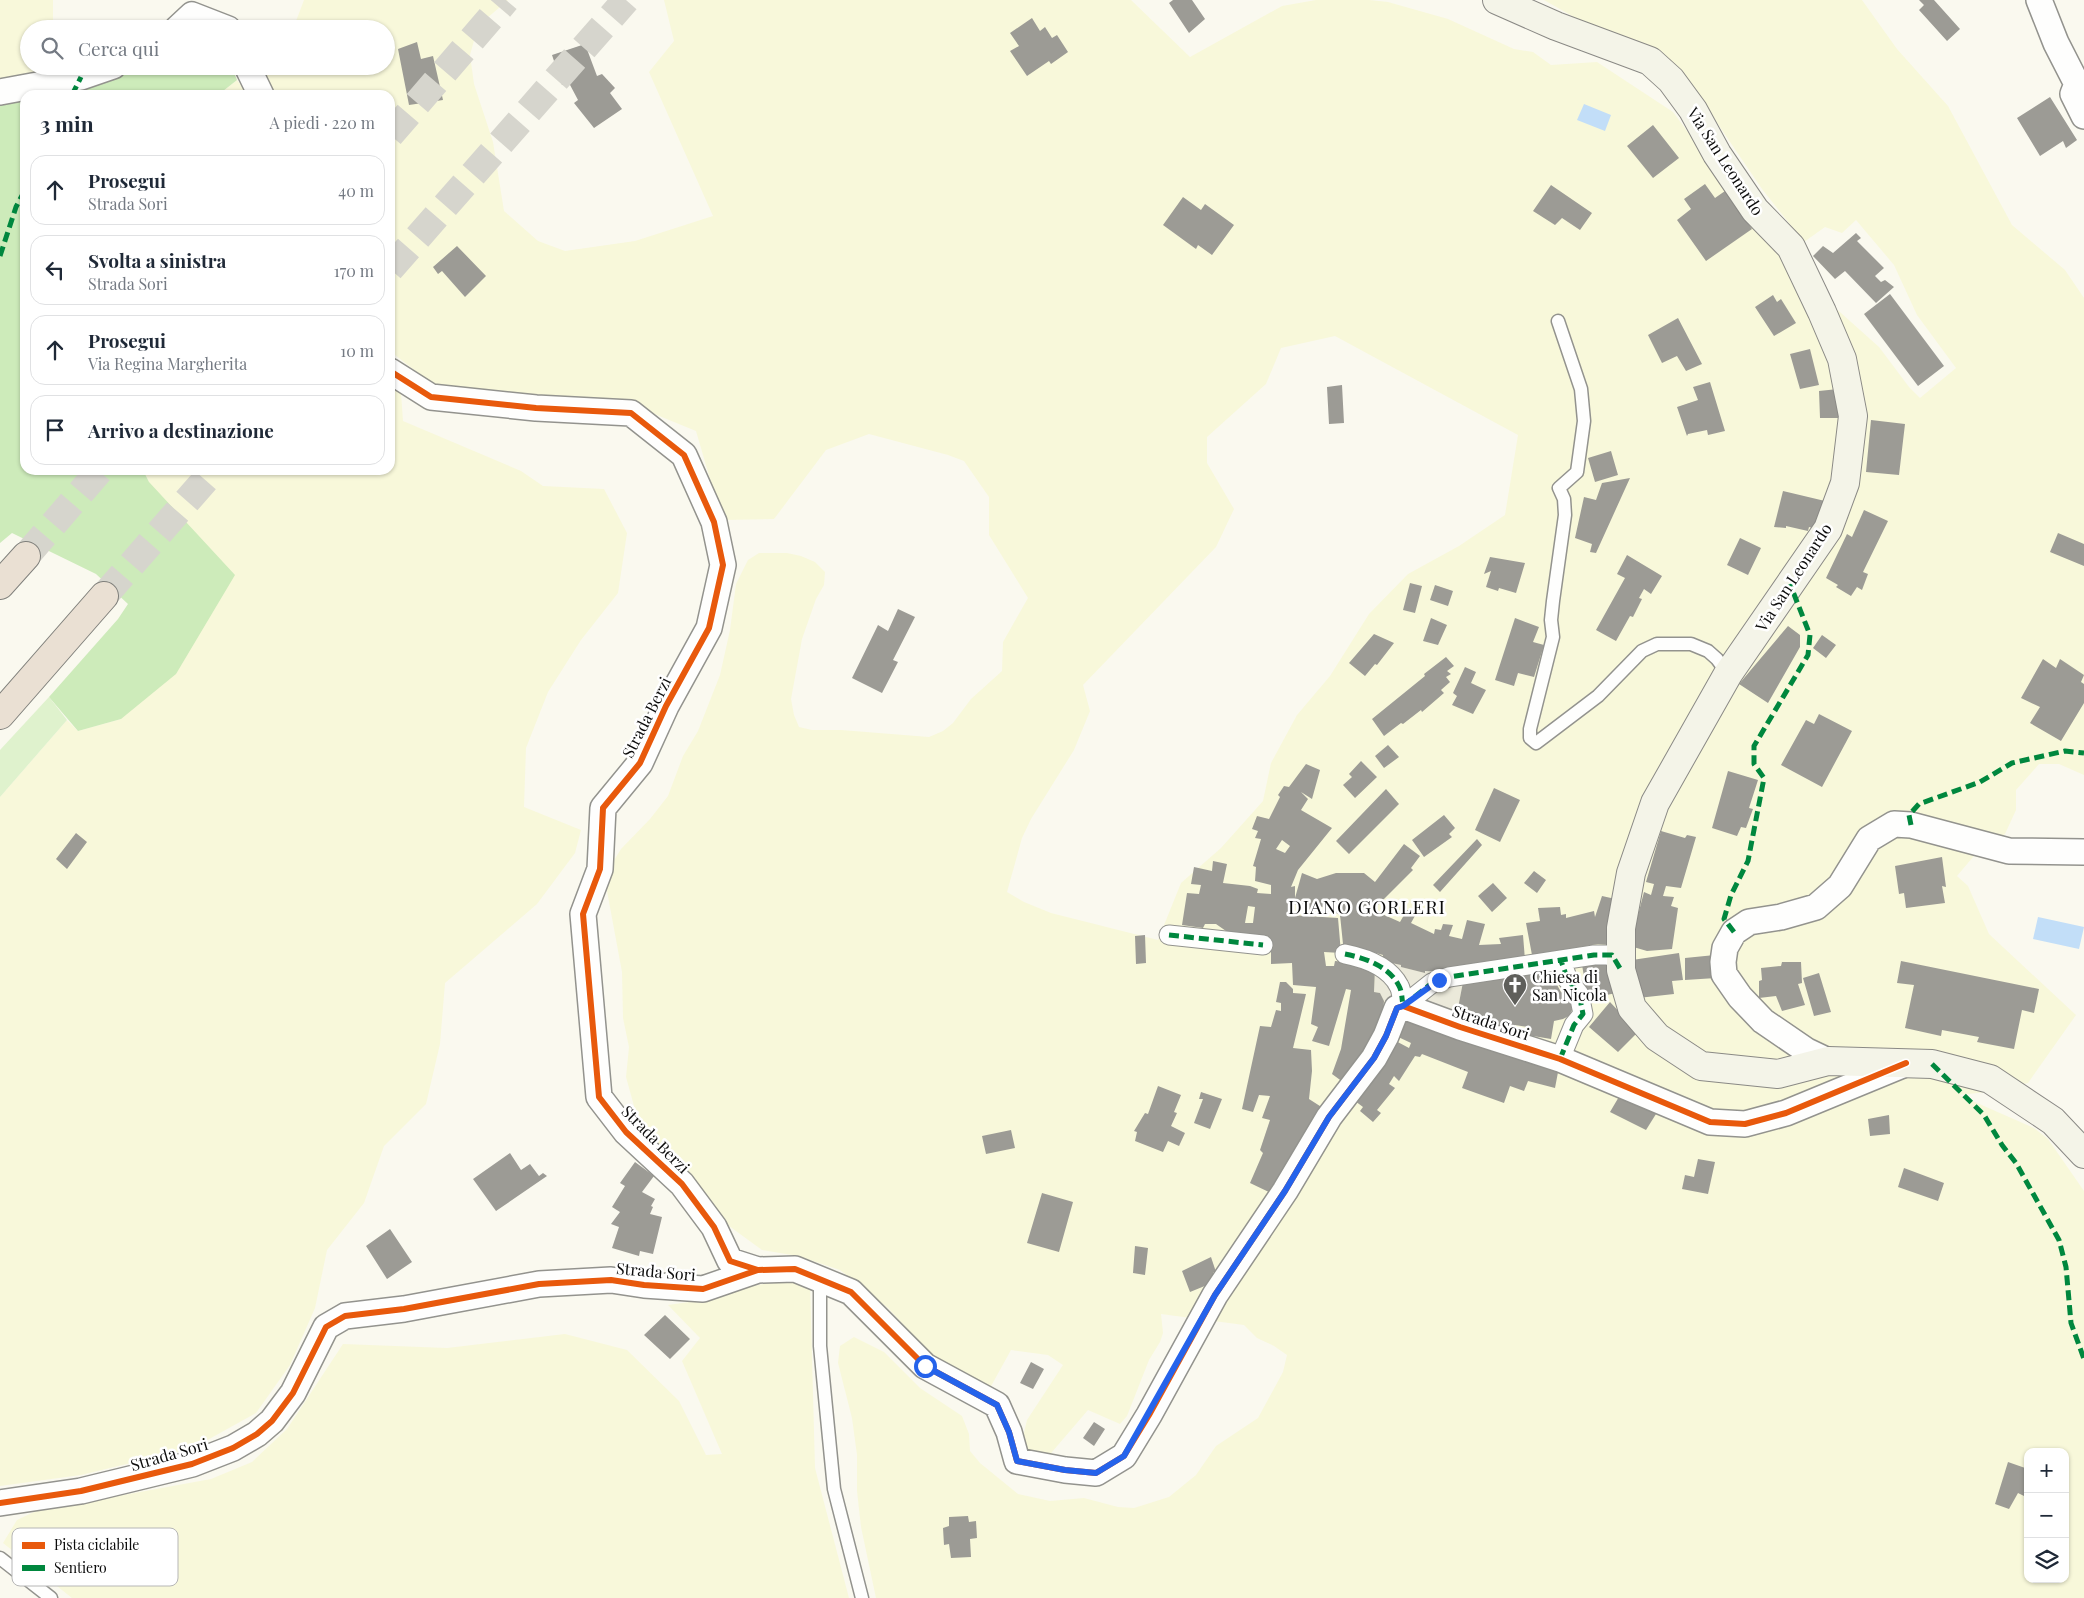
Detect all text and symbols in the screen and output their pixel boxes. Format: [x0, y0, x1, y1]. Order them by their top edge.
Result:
search box [20, 20, 395, 75]
icon: search [38, 34, 66, 62]
text: Cerca qui [78, 35, 159, 61]
street label: Via San Leonardo [1683, 102, 1769, 219]
text: 3 min [40, 109, 94, 137]
text: A piedi · 220 m [270, 112, 375, 133]
text: Prosegui [88, 167, 166, 193]
icon: ahead [41, 176, 69, 204]
text: 40 m [338, 180, 374, 201]
text: Strada Sori [88, 193, 168, 214]
text: Svolta a sinistra [88, 247, 226, 273]
icon: left [41, 256, 69, 284]
text: 170 m [334, 260, 374, 281]
text: Strada Sori [88, 273, 168, 294]
text: Prosegui [88, 327, 166, 353]
icon: ahead [41, 336, 69, 364]
text: 10 m [340, 340, 374, 361]
text: Via Regina Margherita [88, 353, 247, 374]
icon: arrive [41, 416, 69, 444]
text: Arrivo a destinazione [88, 417, 274, 443]
street label: Via San Leonardo [1750, 519, 1836, 636]
street label: Strada Berzi [617, 673, 675, 761]
district label: DIANO GORLERI [1288, 893, 1446, 919]
place label: Chiesa di San Nicola [1532, 966, 1607, 1005]
route end [1428, 969, 1451, 992]
church icon: Chiesa di San Nicola [1502, 972, 1528, 1006]
street label: Strada Sori [1450, 1000, 1532, 1044]
street label: Strada Berzi [617, 1100, 695, 1178]
street label: Strada Sori [615, 1257, 697, 1285]
route start [914, 1355, 937, 1378]
street label: Strada Sori [128, 1433, 210, 1475]
map controls [2024, 1448, 2069, 1583]
button: + [2024, 1448, 2069, 1493]
button: − [2024, 1493, 2069, 1538]
legend [12, 1528, 178, 1586]
text: Pista ciclabile [54, 1535, 139, 1554]
button: layers [2024, 1538, 2069, 1583]
text: Sentiero [54, 1558, 107, 1577]

